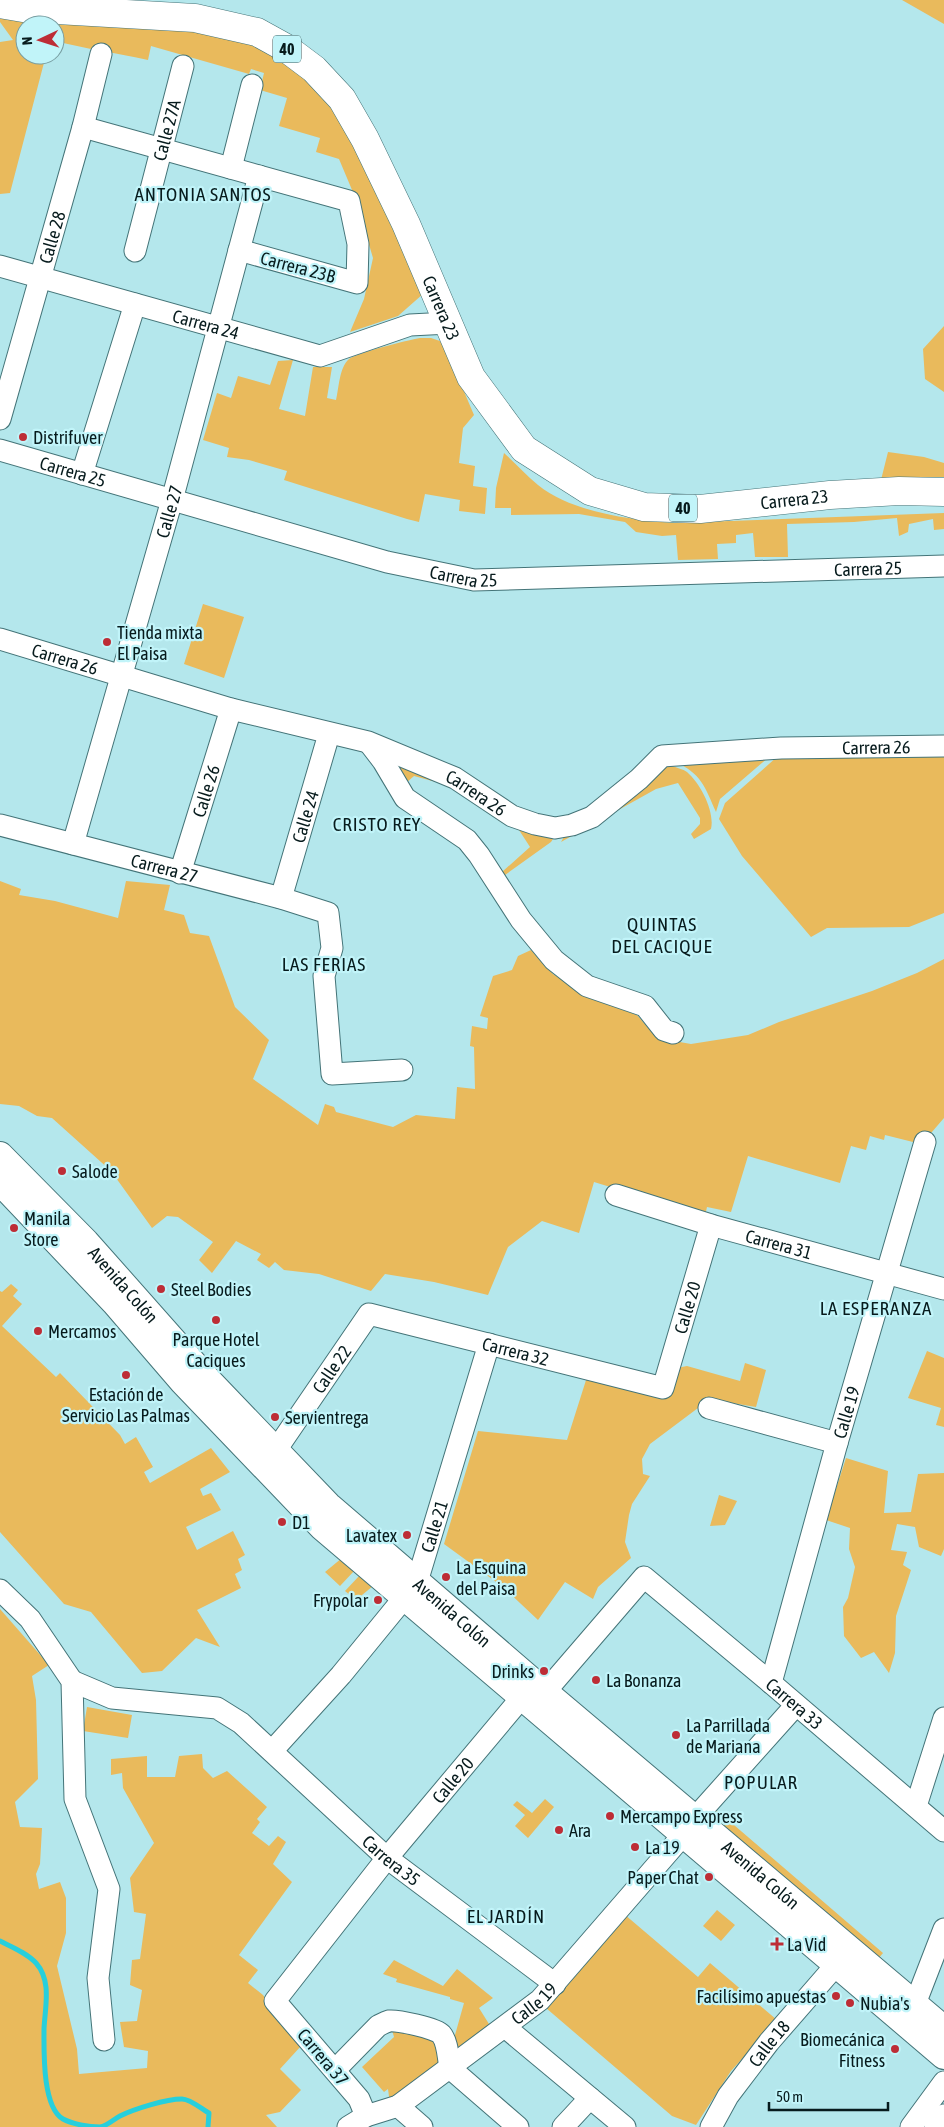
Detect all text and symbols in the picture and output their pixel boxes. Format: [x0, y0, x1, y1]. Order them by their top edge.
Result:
north arrow [15, 15, 65, 65]
text: N [19, 36, 35, 46]
road number: 40 [273, 36, 301, 62]
street label: Calle 27A [148, 97, 184, 163]
district label: ANTONIA SANTOS [134, 183, 272, 205]
street label: Calle 28 [34, 209, 69, 266]
street label: Carrera 23B [258, 247, 338, 287]
street label: Carrera 23 [419, 272, 465, 343]
street label: Carrera 24 [170, 305, 242, 343]
place label: Distrifuver [33, 427, 103, 448]
marker: Distrifuver [17, 431, 29, 443]
street label: Carrera 25 [37, 452, 109, 491]
street label: Calle 27 [151, 483, 186, 540]
street label: Carrera 23 [759, 485, 829, 513]
road number: 40 [669, 494, 697, 522]
street label: Carrera 25 [834, 557, 902, 580]
street label: Carrera 25 [428, 561, 498, 591]
place label: Tienda mixta El Paisa [117, 622, 203, 664]
marker: Tienda mixta El Paisa [101, 636, 113, 648]
street label: Carrera 26 [29, 639, 101, 679]
street label: Carrera 26 [842, 736, 910, 758]
street label: Calle 26 [188, 762, 224, 820]
street label: Carrera 26 [443, 765, 510, 820]
street label: Calle 24 [287, 788, 322, 845]
district label: CRISTO REY [333, 813, 421, 835]
street label: Carrera 27 [129, 849, 200, 886]
district label: QUINTAS DEL CACIQUE [611, 913, 713, 957]
district label: LAS FERIAS [282, 953, 366, 975]
place label: Salode [72, 1161, 118, 1182]
marker: Salode [56, 1165, 68, 1177]
place label: Manila Store [24, 1208, 70, 1250]
marker: Manila Store [8, 1222, 20, 1234]
street label: Carrera 31 [743, 1225, 814, 1263]
street label: Avenida Colón [84, 1242, 163, 1327]
place label: Steel Bodies [171, 1279, 251, 1300]
street label: Calle 20 [669, 1279, 704, 1336]
marker: Steel Bodies [155, 1283, 167, 1295]
district label: LA ESPERANZA [820, 1297, 932, 1319]
marker: Parque Hotel Caciques [210, 1314, 222, 1326]
place label: Mercamos [48, 1321, 116, 1342]
marker: Mercamos [32, 1325, 44, 1337]
place label: Parque Hotel Caciques [173, 1329, 260, 1371]
street label: Carrera 32 [480, 1332, 551, 1369]
street label: Calle 22 [308, 1341, 355, 1397]
marker: Estación de Servicio Las Palmas [120, 1369, 132, 1381]
place label: Estación de Servicio Las Palmas [62, 1384, 190, 1426]
street label: Calle 19 [828, 1384, 864, 1441]
place label: Servientrega [285, 1407, 369, 1428]
marker: Servientrega [269, 1411, 281, 1423]
street label: Calle 21 [416, 1498, 452, 1555]
place label: D1 [292, 1512, 311, 1533]
marker: D1 [276, 1516, 288, 1528]
place label: Lavatex [346, 1525, 397, 1546]
marker: Lavatex [401, 1529, 413, 1541]
place label: La Esquina del Paisa [456, 1557, 526, 1599]
marker: La Esquina del Paisa [440, 1571, 452, 1583]
street label: Avenida Colón [410, 1573, 495, 1651]
place label: Frypolar [313, 1590, 369, 1611]
marker: Frypolar [372, 1594, 384, 1606]
place label: Drinks [491, 1661, 534, 1682]
marker: Drinks [538, 1665, 550, 1677]
place label: La Bonanza [606, 1670, 681, 1691]
street label: Carrera 33 [762, 1673, 827, 1733]
marker: La Bonanza [590, 1674, 602, 1686]
place label: La Parrillada de Mariana [686, 1715, 770, 1757]
marker: La Parrillada de Mariana [670, 1729, 682, 1741]
street label: Calle 20 [427, 1753, 478, 1807]
district label: POPULAR [724, 1771, 798, 1793]
place label: Mercampo Express [620, 1806, 743, 1827]
marker: Mercampo Express [604, 1810, 616, 1822]
place label: Ara [569, 1820, 591, 1841]
marker: Ara [553, 1824, 565, 1836]
street label: Carrera 35 [359, 1831, 424, 1890]
street label: Avenida Colón [718, 1836, 804, 1913]
place label: La 19 [645, 1837, 680, 1858]
marker: La 19 [629, 1841, 641, 1853]
place label: Paper Chat [627, 1867, 699, 1888]
marker: Paper Chat [703, 1871, 715, 1883]
district label: EL JARDÍN [467, 1905, 545, 1927]
place label: La Vid [787, 1934, 826, 1955]
marker: La Vid [771, 1938, 783, 1950]
street label: Calle 19 [507, 1978, 561, 2028]
place label: Facilísimo apuestas [697, 1986, 826, 2007]
marker: Facilísimo apuestas [830, 1990, 842, 2002]
place label: Nubia's [860, 1993, 910, 2014]
marker: Nubia's [844, 1997, 856, 2009]
street label: Calle 18 [744, 2016, 794, 2071]
street label: Carrera 37 [293, 2024, 353, 2090]
place label: Biomecánica Fitness [800, 2029, 885, 2071]
marker: Biomecánica Fitness [889, 2043, 901, 2055]
scale bar [769, 2080, 888, 2112]
text: 50 m [776, 2088, 803, 2105]

